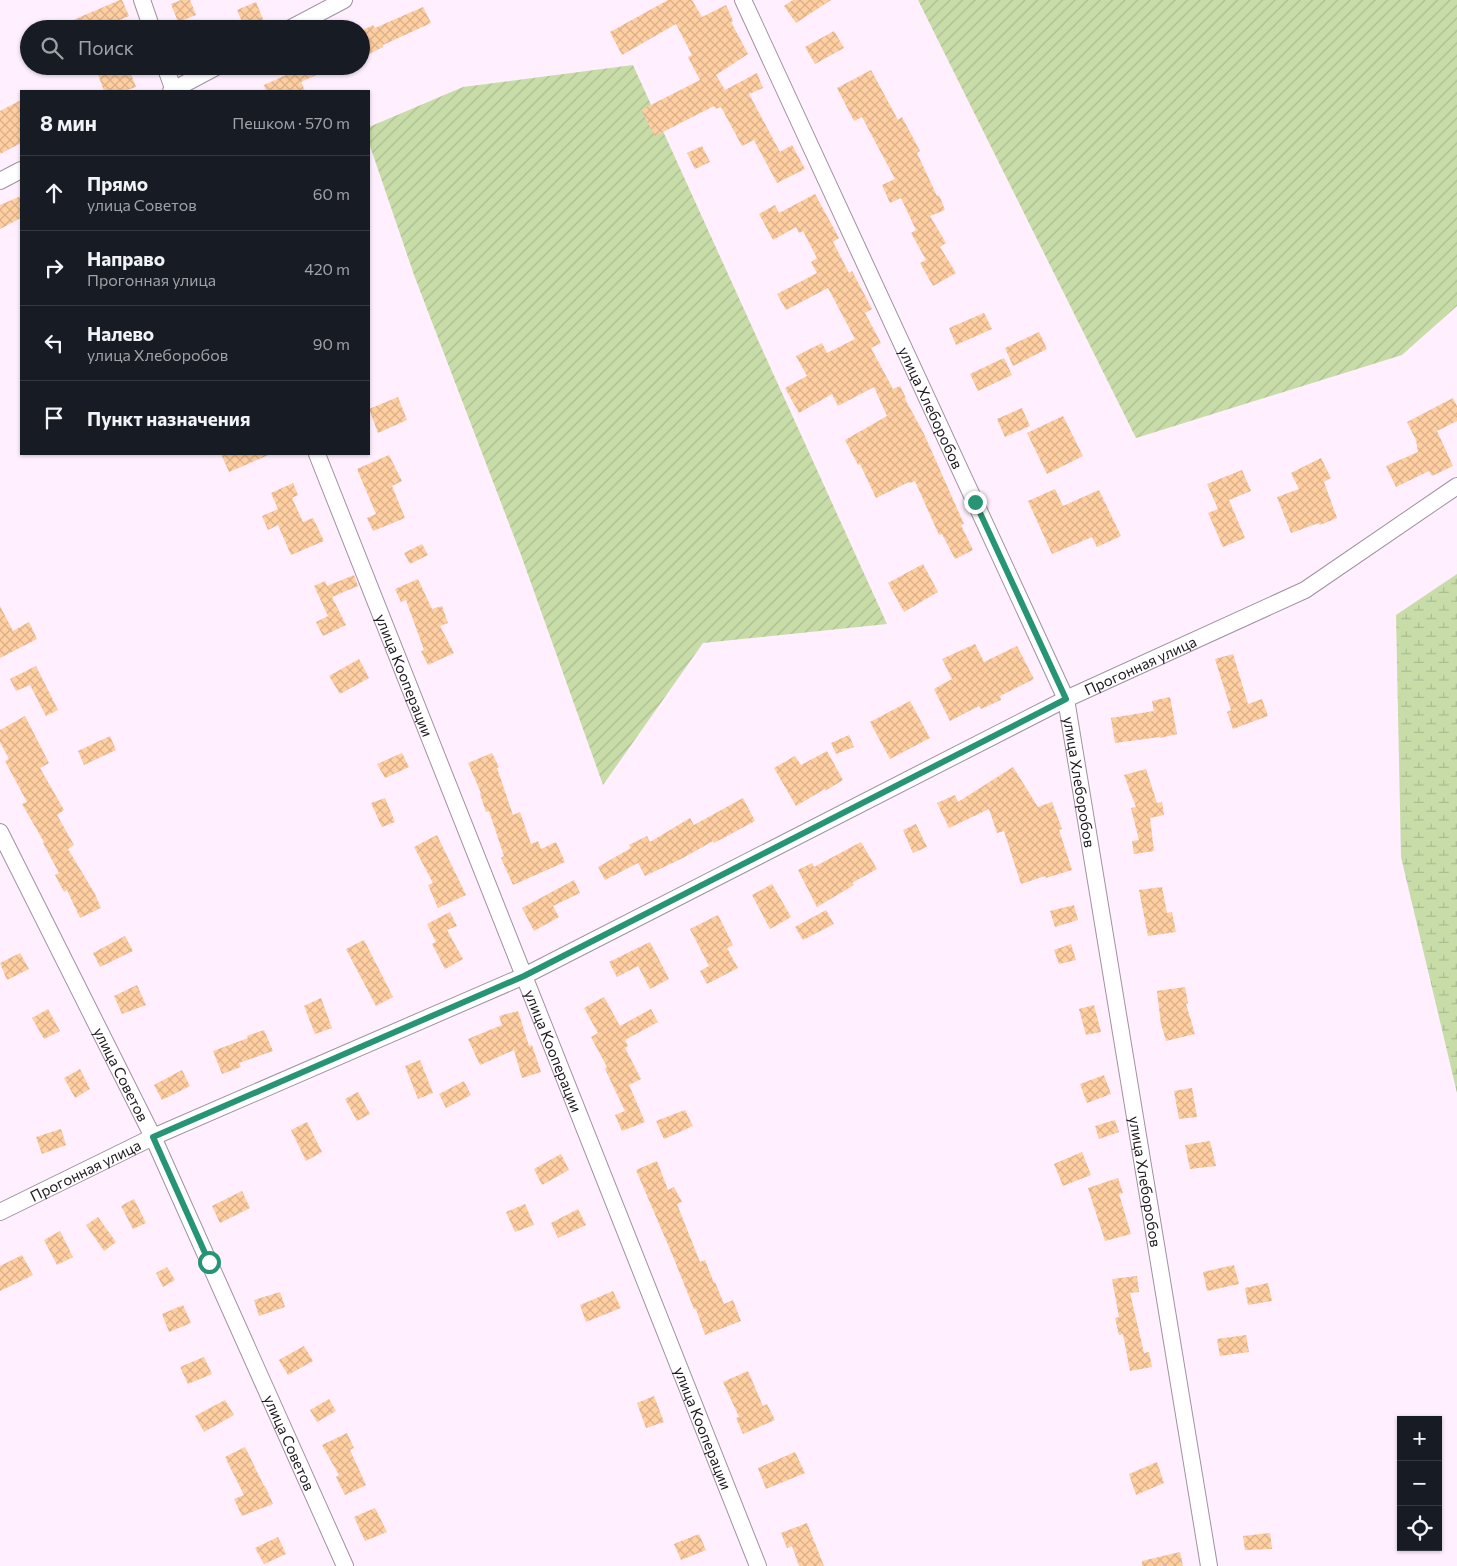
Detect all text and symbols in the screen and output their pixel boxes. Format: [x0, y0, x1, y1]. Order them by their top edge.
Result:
search box [20, 20, 370, 75]
icon: search [38, 34, 66, 62]
text: Поиск [78, 36, 134, 59]
text: 8 мин [40, 110, 97, 135]
text: Пешком · 570 m [232, 113, 350, 132]
text: Прямо [87, 172, 148, 195]
icon: ahead [40, 179, 68, 207]
text: 60 m [313, 184, 350, 203]
text: улица Советов [87, 195, 197, 214]
text: Направо [87, 247, 165, 270]
icon: right [40, 254, 68, 282]
text: 420 m [304, 259, 350, 278]
text: Прогонная улица [87, 270, 216, 289]
text: Налево [87, 322, 154, 345]
icon: left [40, 329, 68, 357]
text: 90 m [313, 334, 350, 353]
street label: улица Хлеборобов [895, 344, 967, 472]
text: улица Хлеборобов [87, 345, 228, 364]
icon: arrive [40, 404, 68, 432]
text: Пункт назначения [87, 407, 250, 430]
route end [964, 491, 987, 514]
street label: улица Кооперации [372, 611, 437, 739]
street label: Прогонная улица [1081, 632, 1199, 698]
street label: улица Хлеборобов [1060, 715, 1099, 849]
street label: улица Кооперации [521, 987, 586, 1115]
street label: улица Советов [90, 1024, 153, 1124]
street label: улица Хлеборобов [1126, 1115, 1165, 1248]
street label: Прогонная улица [27, 1135, 144, 1205]
route start [198, 1251, 221, 1274]
street label: улица Кооперации [671, 1364, 736, 1492]
street label: улица Советов [261, 1392, 319, 1493]
map controls [1397, 1416, 1442, 1551]
button: + [1397, 1416, 1442, 1461]
button: − [1397, 1461, 1442, 1506]
button: locate [1397, 1506, 1442, 1551]

